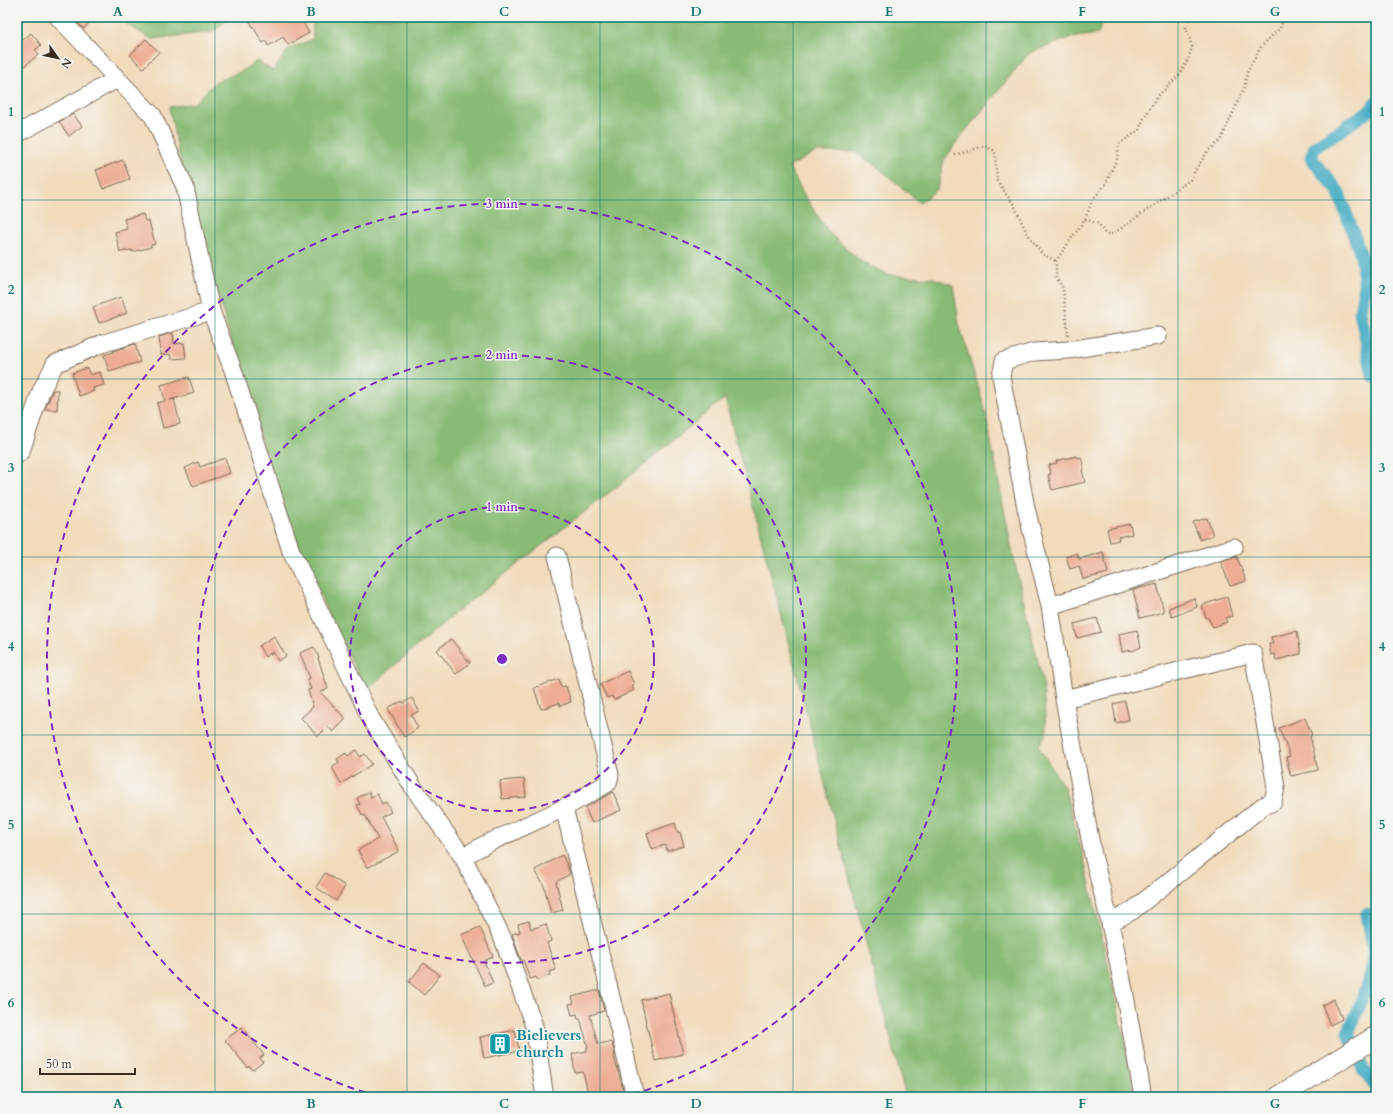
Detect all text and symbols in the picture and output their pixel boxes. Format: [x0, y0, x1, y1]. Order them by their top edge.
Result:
text: A [113, 3, 123, 21]
text: B [306, 3, 316, 21]
text: C [499, 3, 509, 21]
text: D [690, 3, 702, 21]
text: E [885, 3, 893, 21]
text: F [1078, 3, 1086, 21]
text: G [1270, 3, 1281, 21]
north arrow [38, 38, 78, 78]
text: N [57, 55, 75, 72]
text: 1 [8, 103, 14, 121]
text: 1 [1379, 103, 1385, 121]
text: 3 min [486, 196, 518, 212]
text: 2 [8, 281, 15, 299]
text: 2 [1379, 281, 1386, 299]
text: 2 min [486, 347, 518, 363]
text: 3 [8, 459, 15, 477]
text: 3 [1379, 459, 1386, 477]
text: 1 min [486, 499, 518, 515]
text: 4 [8, 638, 15, 656]
text: 4 [1379, 638, 1386, 656]
centre of rings [495, 652, 509, 666]
text: 5 [8, 816, 14, 834]
text: 5 [1379, 816, 1385, 834]
text: 6 [8, 994, 15, 1012]
text: 6 [1379, 994, 1386, 1012]
place label: Bielievers church [516, 1025, 581, 1062]
building icon: Bielievers church [487, 1031, 513, 1057]
scale bar [40, 1050, 135, 1076]
text: 50 m [46, 1056, 73, 1072]
text: A [113, 1095, 123, 1113]
text: B [306, 1095, 316, 1113]
text: C [499, 1095, 509, 1113]
text: D [690, 1095, 702, 1113]
text: E [885, 1095, 893, 1113]
text: F [1078, 1095, 1086, 1113]
text: G [1270, 1095, 1281, 1113]

